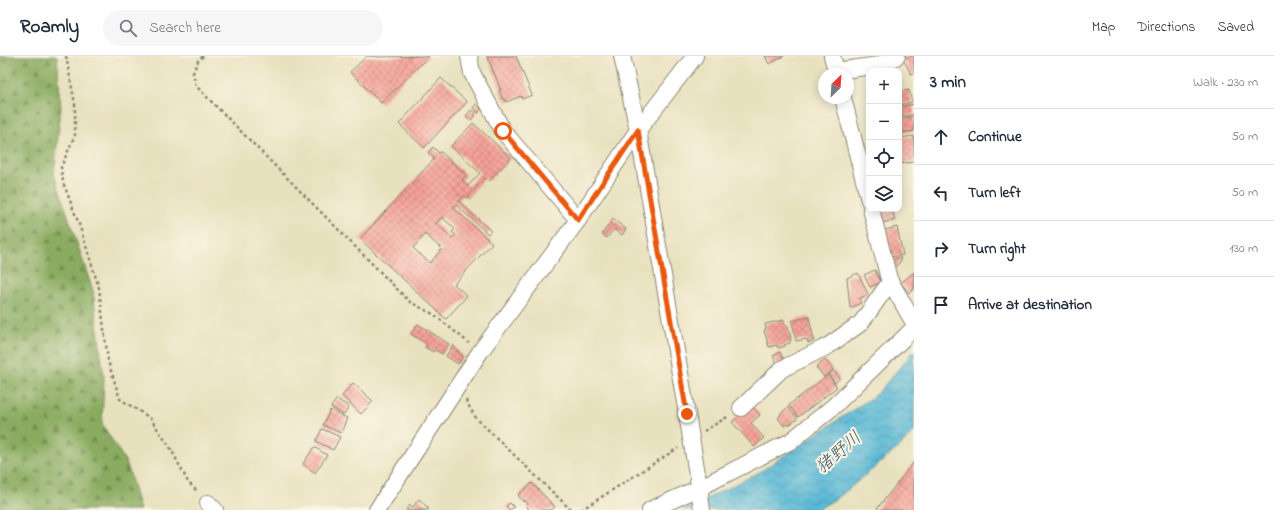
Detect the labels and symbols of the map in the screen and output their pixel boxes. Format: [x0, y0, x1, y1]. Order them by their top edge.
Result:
north arrow [818, 68, 854, 104]
route start [494, 122, 512, 140]
route end [678, 405, 696, 423]
water label: 猪野川 [810, 426, 868, 481]

